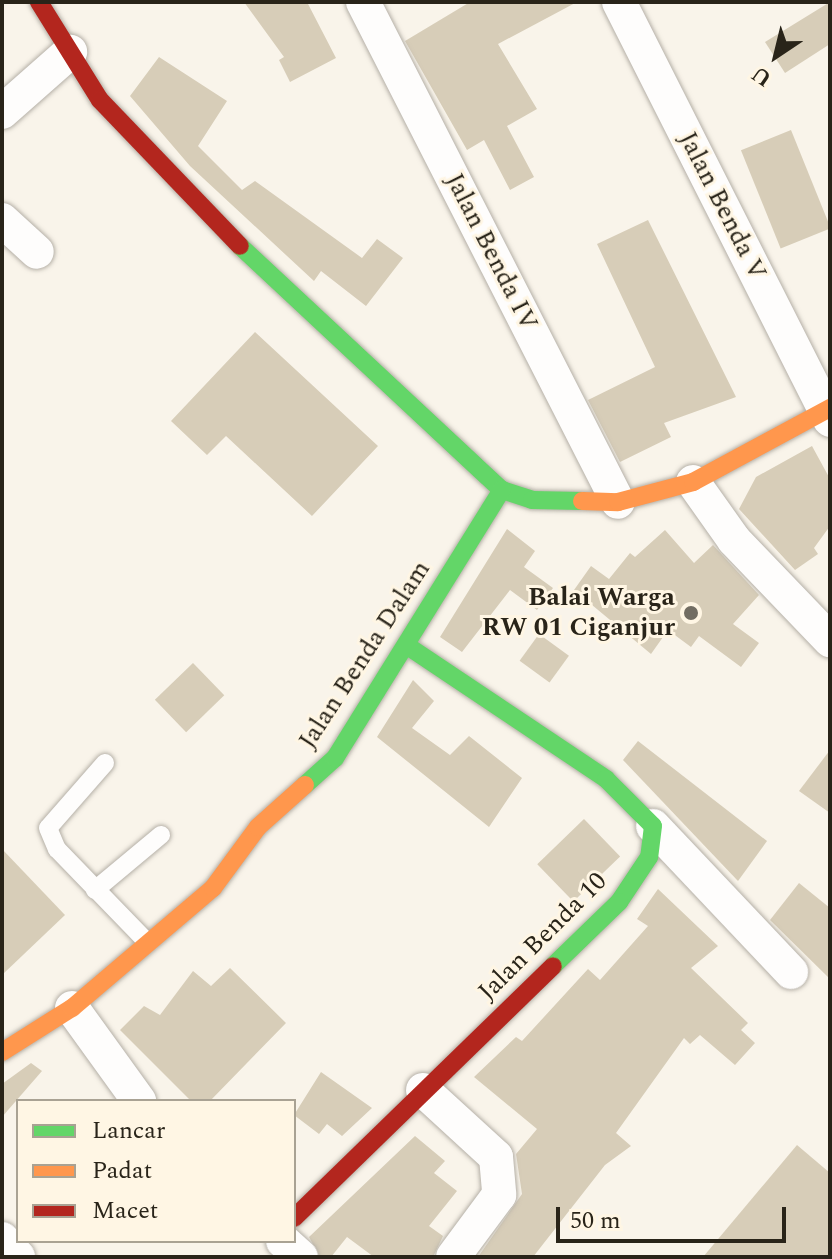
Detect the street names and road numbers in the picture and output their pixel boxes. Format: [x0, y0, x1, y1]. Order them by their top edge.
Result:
street label: Jalan Benda V [671, 127, 773, 285]
street label: Jalan Benda IV [438, 168, 544, 336]
street label: Jalan Benda Dalam [292, 555, 438, 755]
street label: Jalan Benda 10 [472, 866, 614, 1008]

